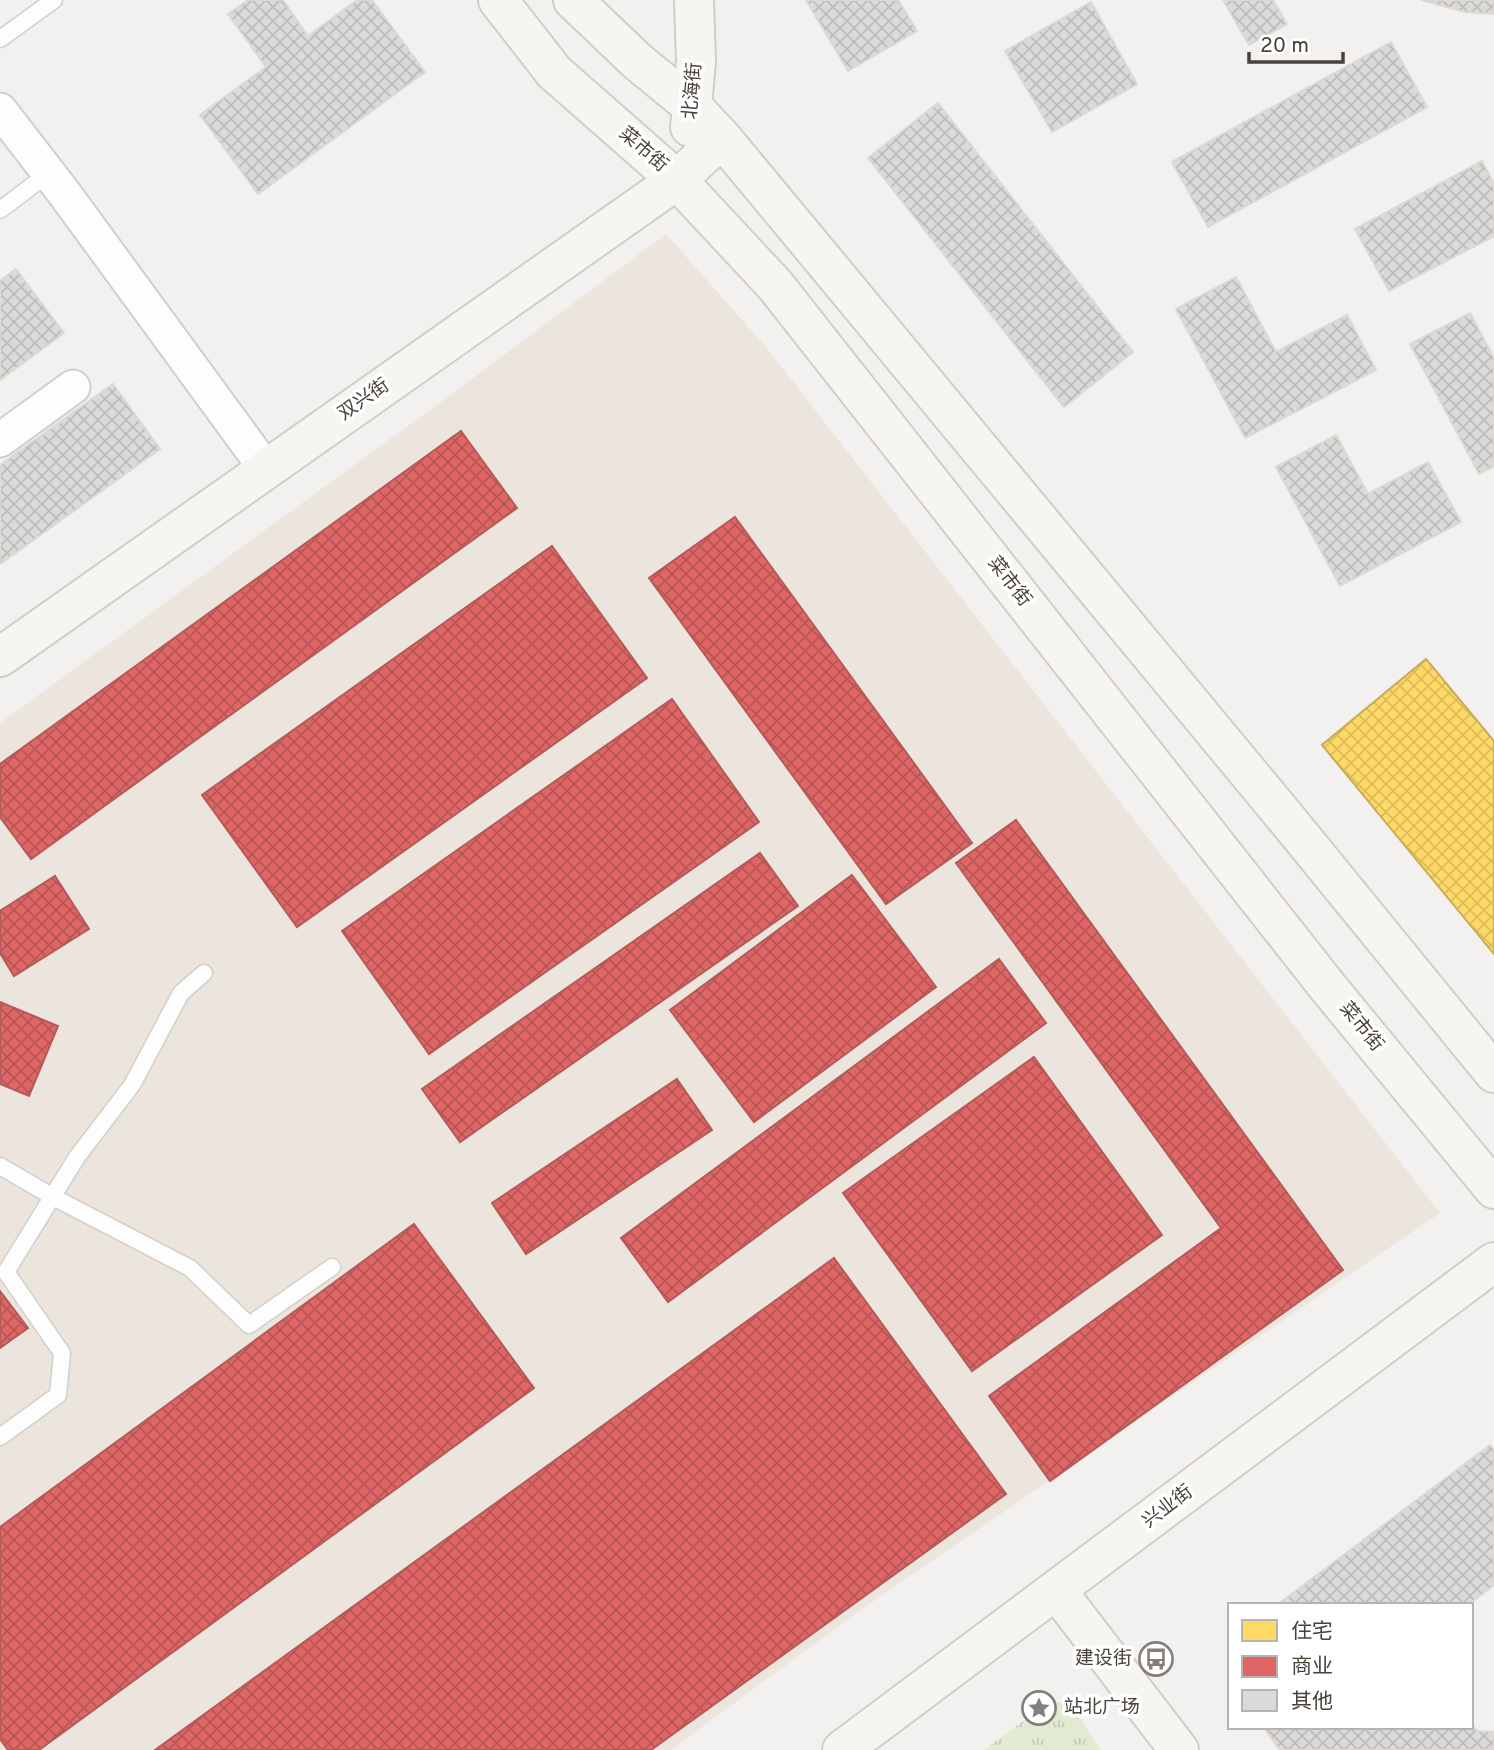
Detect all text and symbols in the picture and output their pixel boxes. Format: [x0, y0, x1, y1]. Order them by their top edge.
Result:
scale bar [1249, 21, 1344, 65]
text: 20 m [1260, 33, 1309, 60]
street label: 北海街 [679, 62, 707, 120]
street label: 菜市街 [614, 122, 672, 178]
street label: 双兴街 [334, 374, 394, 426]
street label: 菜市街 [982, 552, 1036, 612]
street label: 菜市街 [1334, 997, 1388, 1057]
street label: 兴业街 [1138, 1480, 1198, 1534]
legend [1228, 1603, 1473, 1729]
text: 住宅 [1291, 1619, 1333, 1646]
bus stop icon: 建设街 [1137, 1640, 1175, 1678]
place label: 建设街 [1075, 1647, 1132, 1671]
text: 商业 [1291, 1654, 1333, 1681]
place icon: 站北广场 [1020, 1689, 1058, 1727]
text: 其他 [1291, 1689, 1333, 1716]
place label: 站北广场 [1064, 1696, 1140, 1720]

